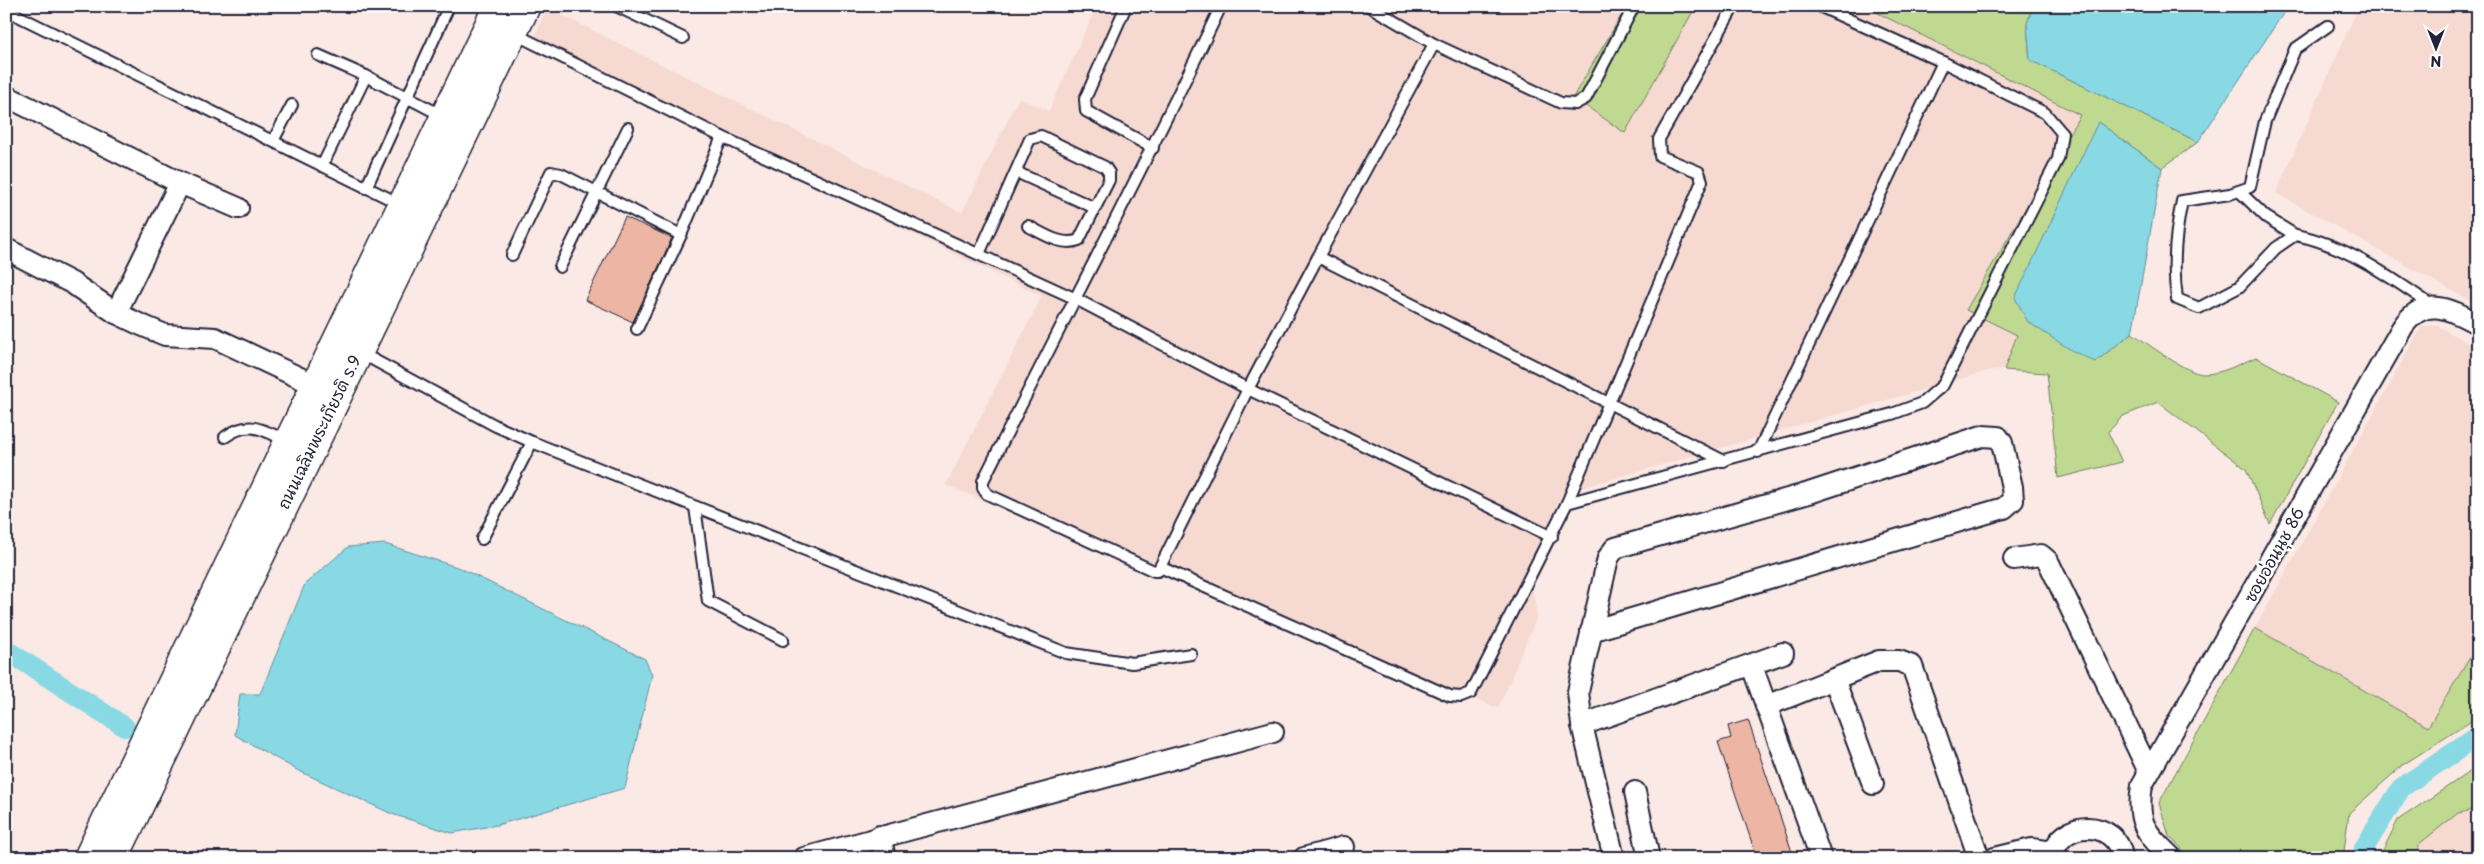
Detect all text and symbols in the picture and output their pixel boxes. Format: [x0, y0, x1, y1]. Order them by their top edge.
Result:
north arrow [2412, 22, 2462, 72]
text: N [2430, 51, 2442, 72]
street label: ถนนเฉลิมพระเกียรติ ร.9 [270, 350, 366, 513]
street label: ซอยอ่อนนุช 86 [2237, 503, 2311, 607]

